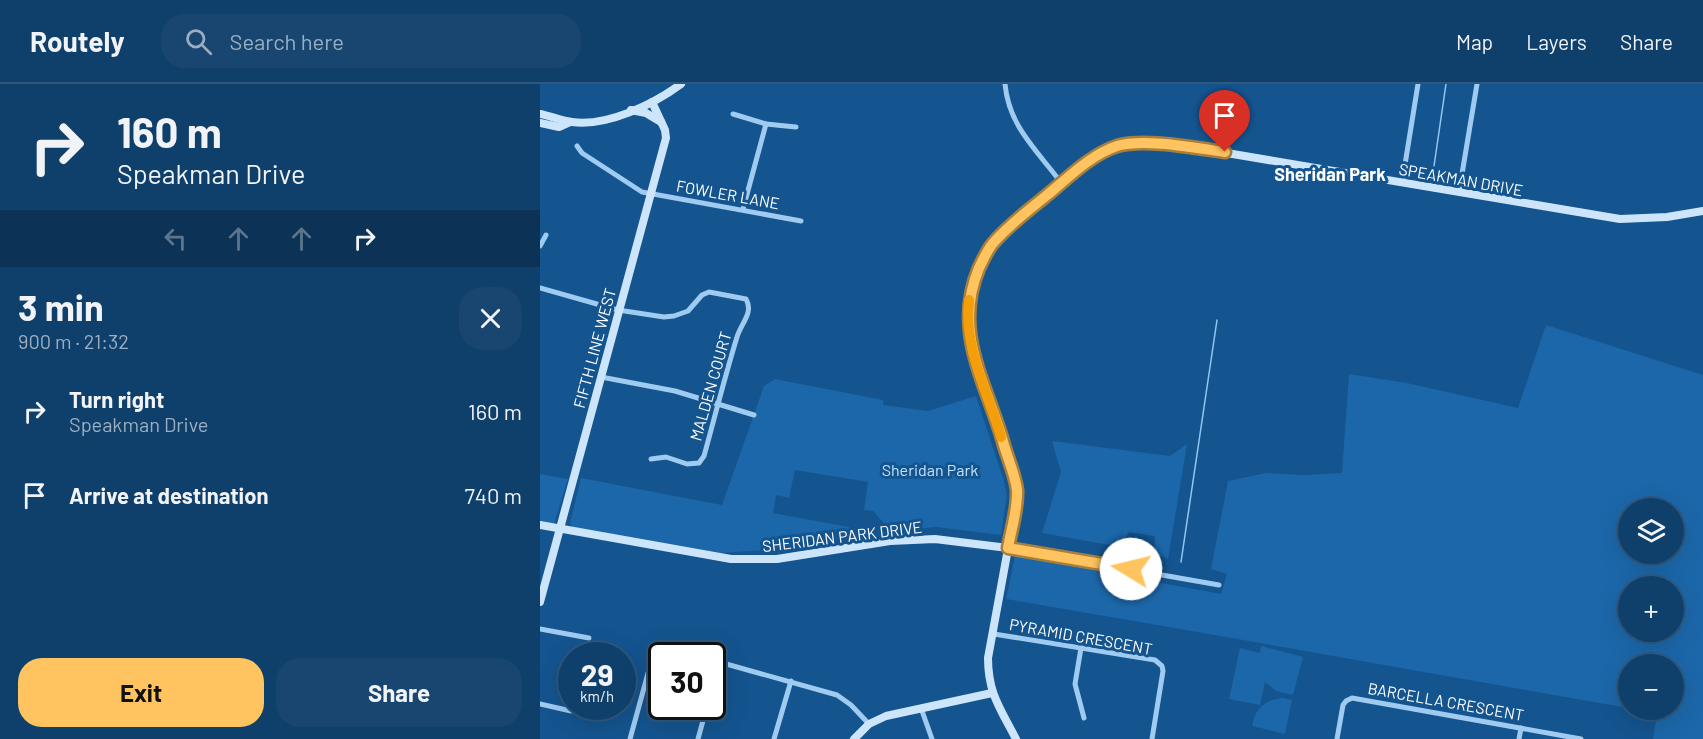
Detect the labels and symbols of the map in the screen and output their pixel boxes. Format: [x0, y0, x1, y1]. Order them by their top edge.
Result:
pin [1199, 90, 1250, 152]
street label: SPEAKMAN DRIVE [1397, 159, 1525, 199]
district label: Sheridan Park [1274, 163, 1386, 185]
street label: FOWLER LANE [675, 176, 781, 212]
street label: FIFTH LINE WEST [569, 286, 619, 410]
street label: MALDEN COURT [685, 329, 735, 443]
park label: Sheridan Park [882, 460, 978, 479]
street label: SHERIDAN PARK DRIVE [761, 517, 923, 555]
position arrow [1099, 537, 1163, 601]
street label: PYRAMID CRESCENT [1008, 614, 1154, 658]
speed limit sign: 30 [648, 642, 726, 720]
street label: BARCELLA CRESCENT [1366, 678, 1526, 724]

